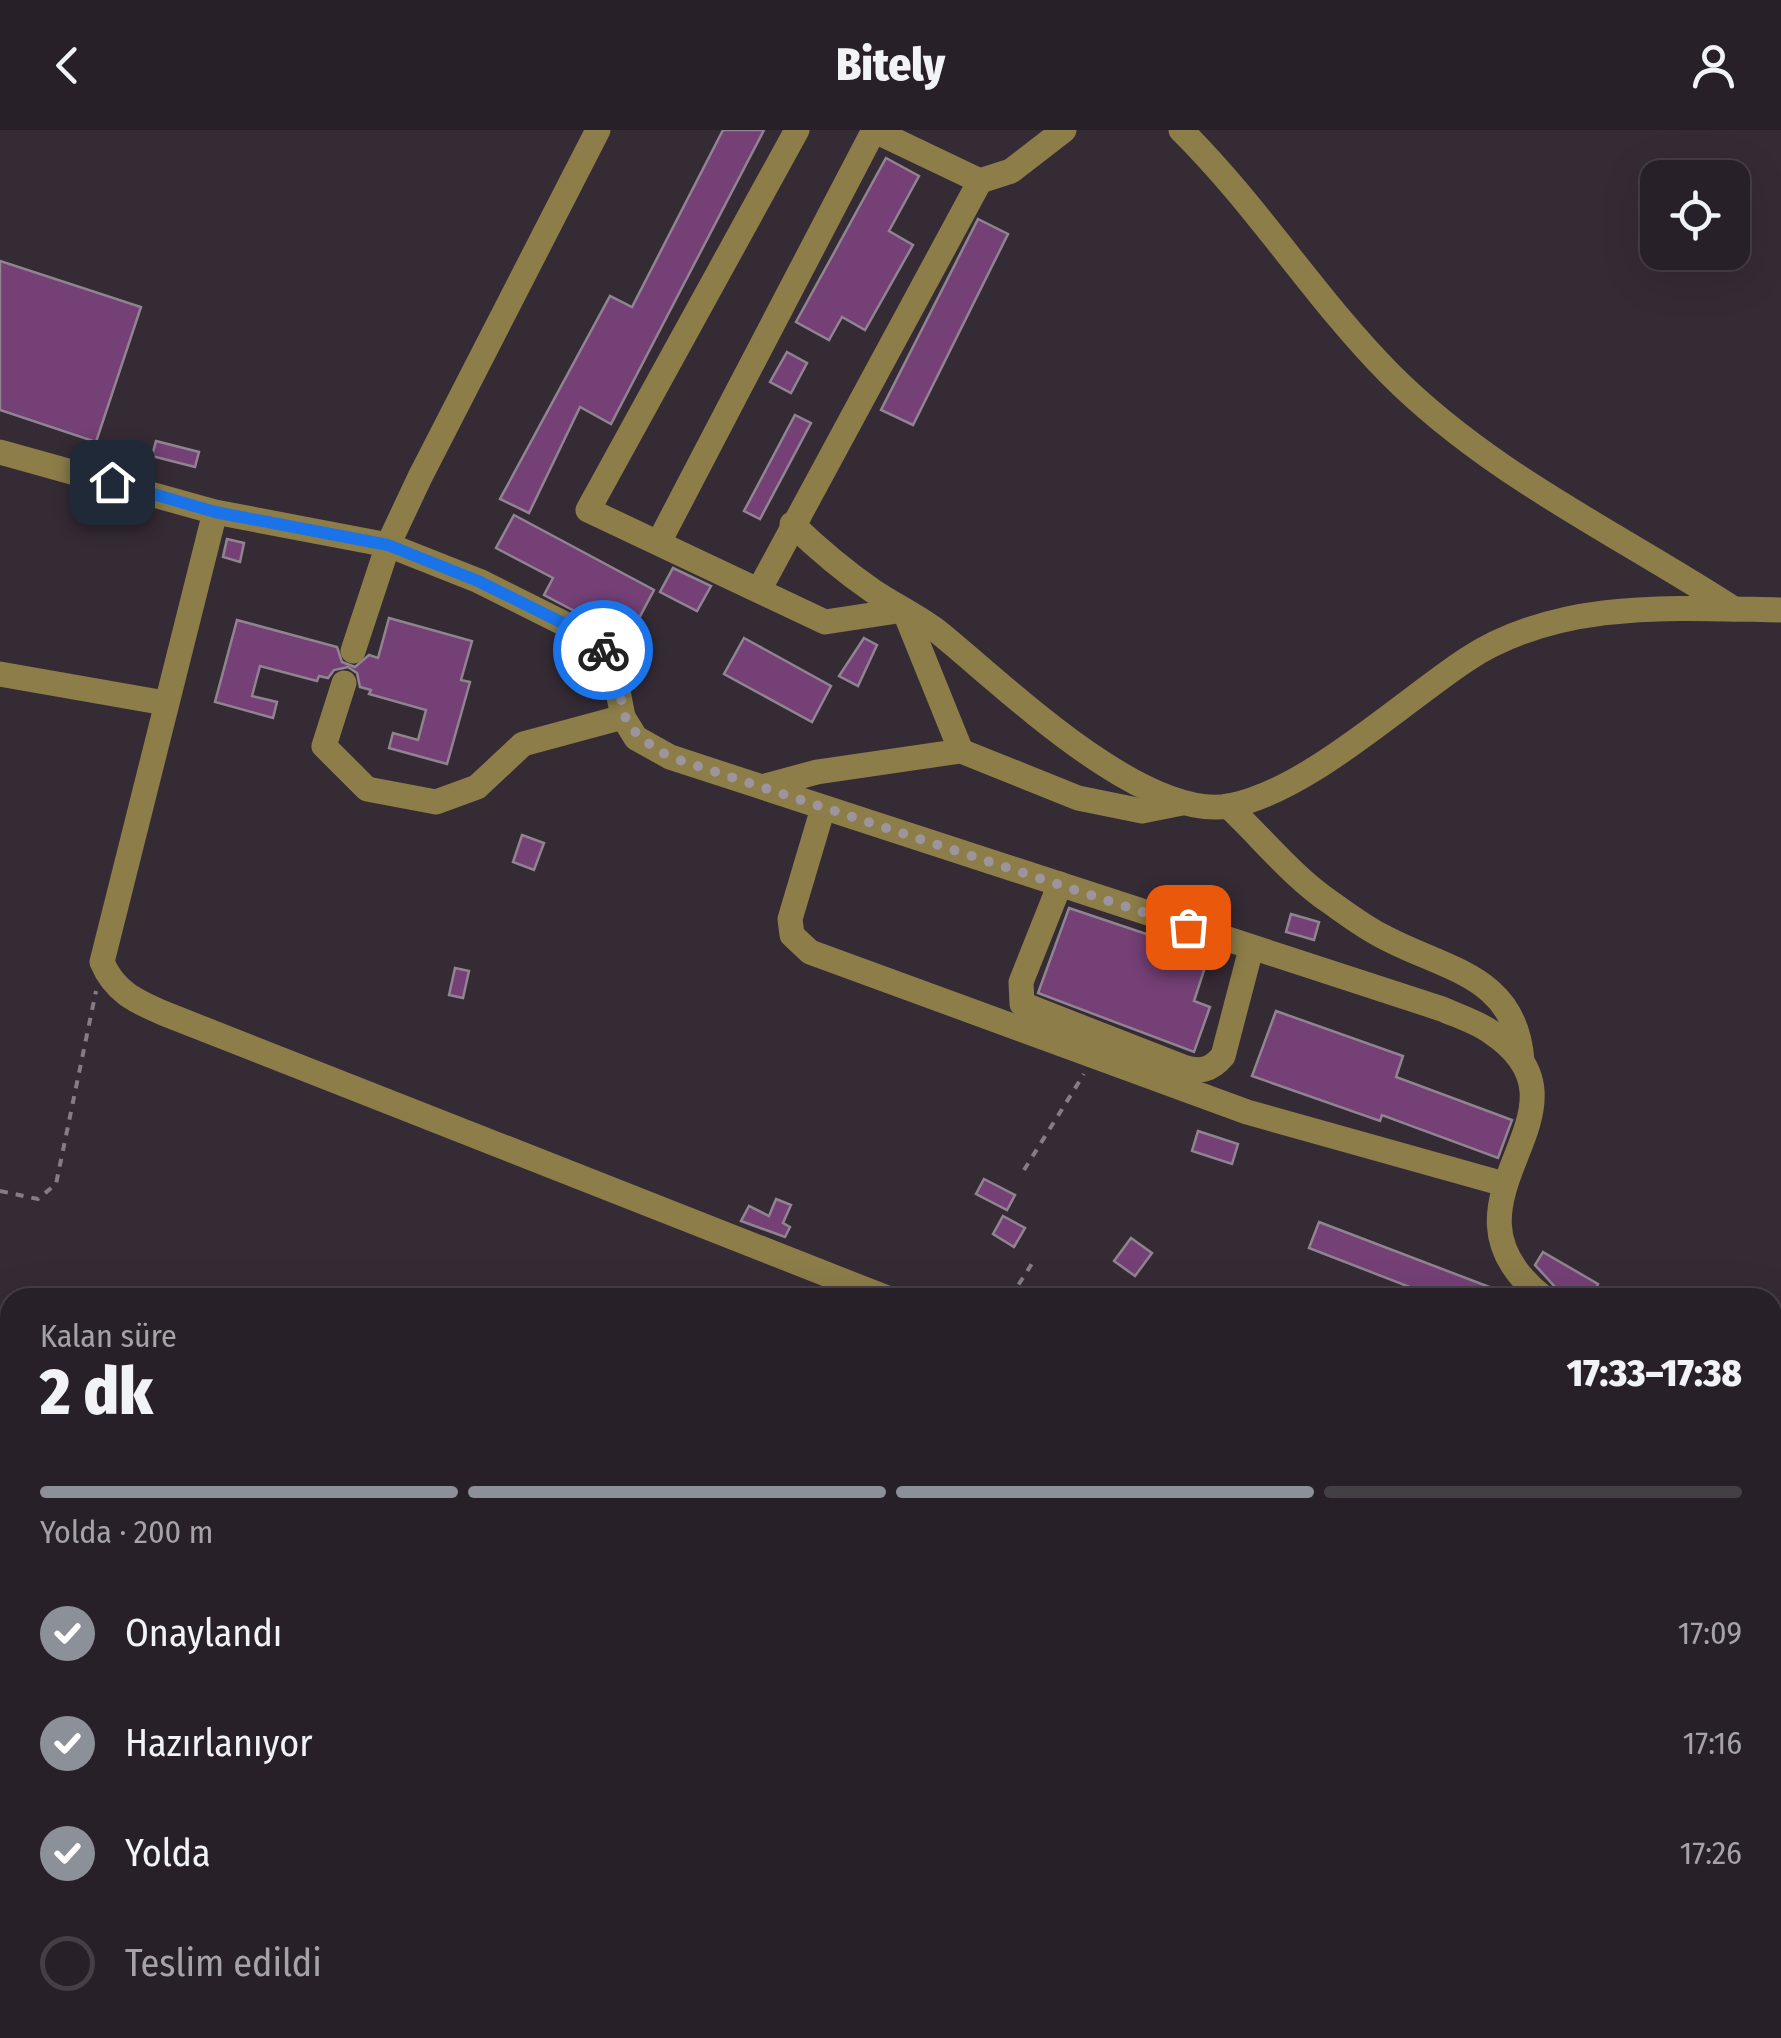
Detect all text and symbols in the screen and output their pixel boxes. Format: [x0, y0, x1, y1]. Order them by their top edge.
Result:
icon: back [40, 38, 95, 93]
text: Bitely [836, 38, 945, 92]
icon: person [1686, 38, 1741, 93]
map controls [1640, 160, 1750, 270]
button: locate [1640, 160, 1750, 270]
pin [70, 440, 155, 525]
icon: home [85, 455, 140, 510]
courier [553, 600, 653, 700]
icon: bike [576, 623, 631, 678]
pin [1146, 885, 1231, 970]
icon: bag [1161, 900, 1216, 955]
text: Kalan süre [40, 1317, 177, 1355]
text: 17:33–17:38 [1567, 1350, 1742, 1396]
text: 2 dk [40, 1353, 153, 1431]
text: Yolda · 200 m [40, 1513, 213, 1551]
icon: check [40, 1606, 95, 1661]
text: Onaylandı [125, 1610, 282, 1656]
text: 17:09 [1678, 1614, 1742, 1652]
icon: check [40, 1716, 95, 1771]
text: Hazırlanıyor [125, 1720, 313, 1766]
text: 17:16 [1683, 1724, 1742, 1762]
icon: check [40, 1826, 95, 1881]
text: Yolda [125, 1830, 211, 1876]
text: 17:26 [1680, 1834, 1742, 1872]
text: Teslim edildi [125, 1940, 322, 1986]

